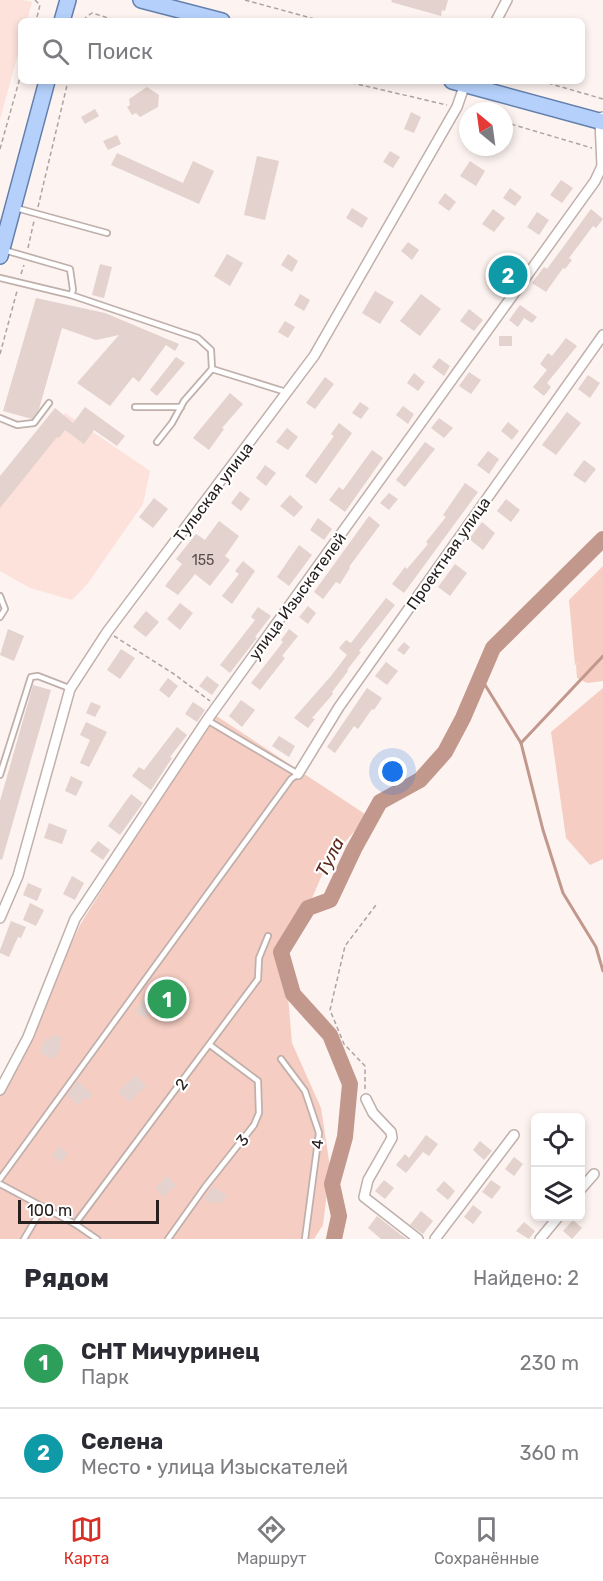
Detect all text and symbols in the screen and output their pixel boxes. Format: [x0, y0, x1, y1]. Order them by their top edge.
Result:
search box [18, 18, 585, 84]
icon: search [39, 35, 72, 68]
text: Поиск [87, 38, 153, 65]
north arrow [459, 102, 513, 156]
pin: 2 [488, 252, 528, 298]
street label: Тульская улица [170, 439, 257, 546]
street label: Проектная улица [402, 493, 494, 613]
street label: улица Изыскателей [245, 529, 350, 664]
house number: 155 [192, 552, 214, 569]
your location [378, 757, 407, 786]
water label: Тула [311, 833, 349, 880]
pin: 1 [148, 976, 186, 1022]
street label: 2 [171, 1075, 192, 1094]
map controls [531, 1113, 585, 1221]
button: locate [531, 1113, 585, 1167]
street label: 3 [232, 1131, 253, 1150]
street label: 4 [307, 1138, 328, 1150]
button: layers [531, 1167, 585, 1221]
scale bar [18, 1197, 159, 1224]
text: 100 m [27, 1201, 72, 1220]
text: Рядом [24, 1263, 109, 1294]
text: Найдено: 2 [473, 1266, 579, 1290]
text: СНТ Мичуринец [81, 1338, 259, 1365]
text: 1 [39, 1351, 48, 1375]
text: 230 m [520, 1351, 579, 1375]
text: Парк [81, 1365, 129, 1389]
text: Селена [81, 1428, 163, 1455]
text: 2 [37, 1441, 50, 1465]
text: 360 m [520, 1441, 579, 1465]
text: Место · улица Изыскателей [81, 1455, 348, 1479]
tab: Карта [64, 1513, 109, 1568]
tab: Маршрут [237, 1513, 307, 1568]
tab: Сохранённые [434, 1513, 539, 1568]

